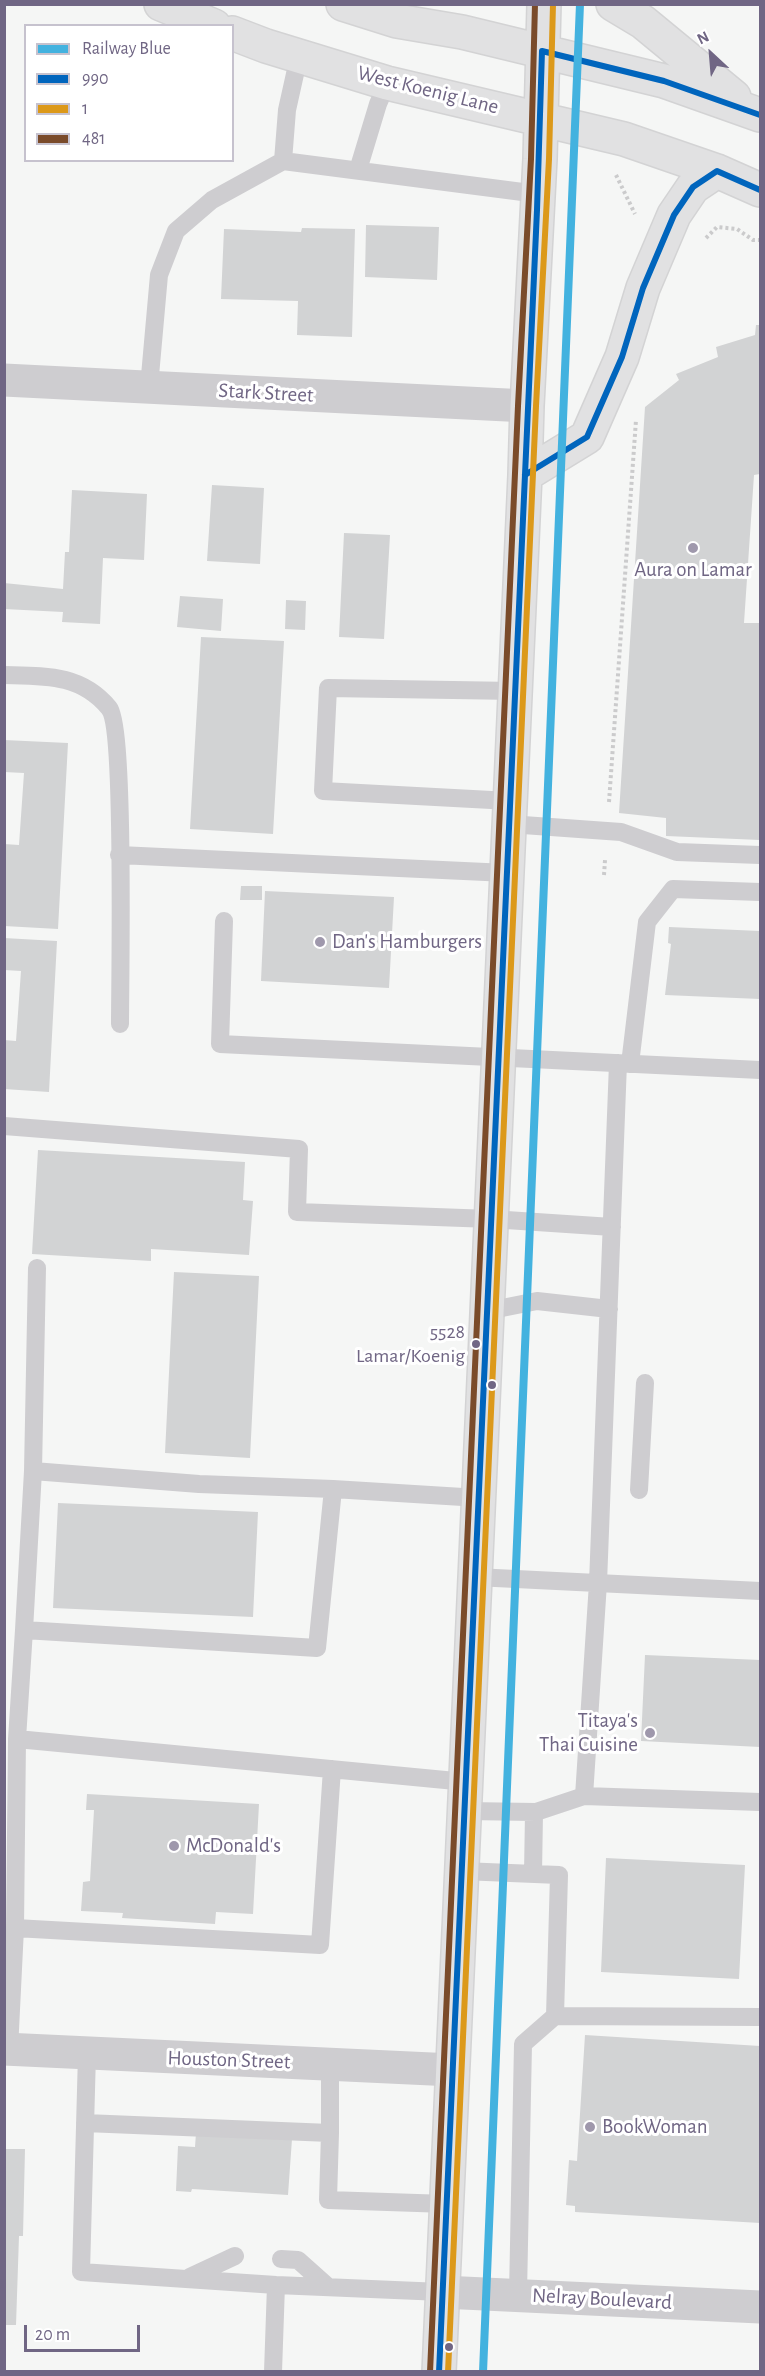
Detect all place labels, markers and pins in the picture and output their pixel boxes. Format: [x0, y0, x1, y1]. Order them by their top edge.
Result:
marker: Aura on Lamar [686, 541, 700, 555]
place label: Aura on Lamar [634, 557, 752, 583]
place label: Dan's Hamburgers [332, 929, 482, 955]
marker: Dan's Hamburgers [313, 935, 327, 949]
place label: 5528 Lamar/Koenig [356, 1320, 465, 1367]
marker: 5528 Lamar/Koenig [470, 1338, 482, 1350]
unlabelled marker [486, 1379, 498, 1391]
place label: Titaya's Thai Cuisine [539, 1708, 638, 1758]
marker: Titaya's Thai Cuisine [643, 1726, 657, 1740]
place label: McDonald's [186, 1833, 281, 1859]
marker: McDonald's [167, 1839, 181, 1853]
place label: BookWoman [602, 2114, 708, 2140]
marker: BookWoman [583, 2120, 597, 2134]
unlabelled marker [443, 2341, 455, 2353]

